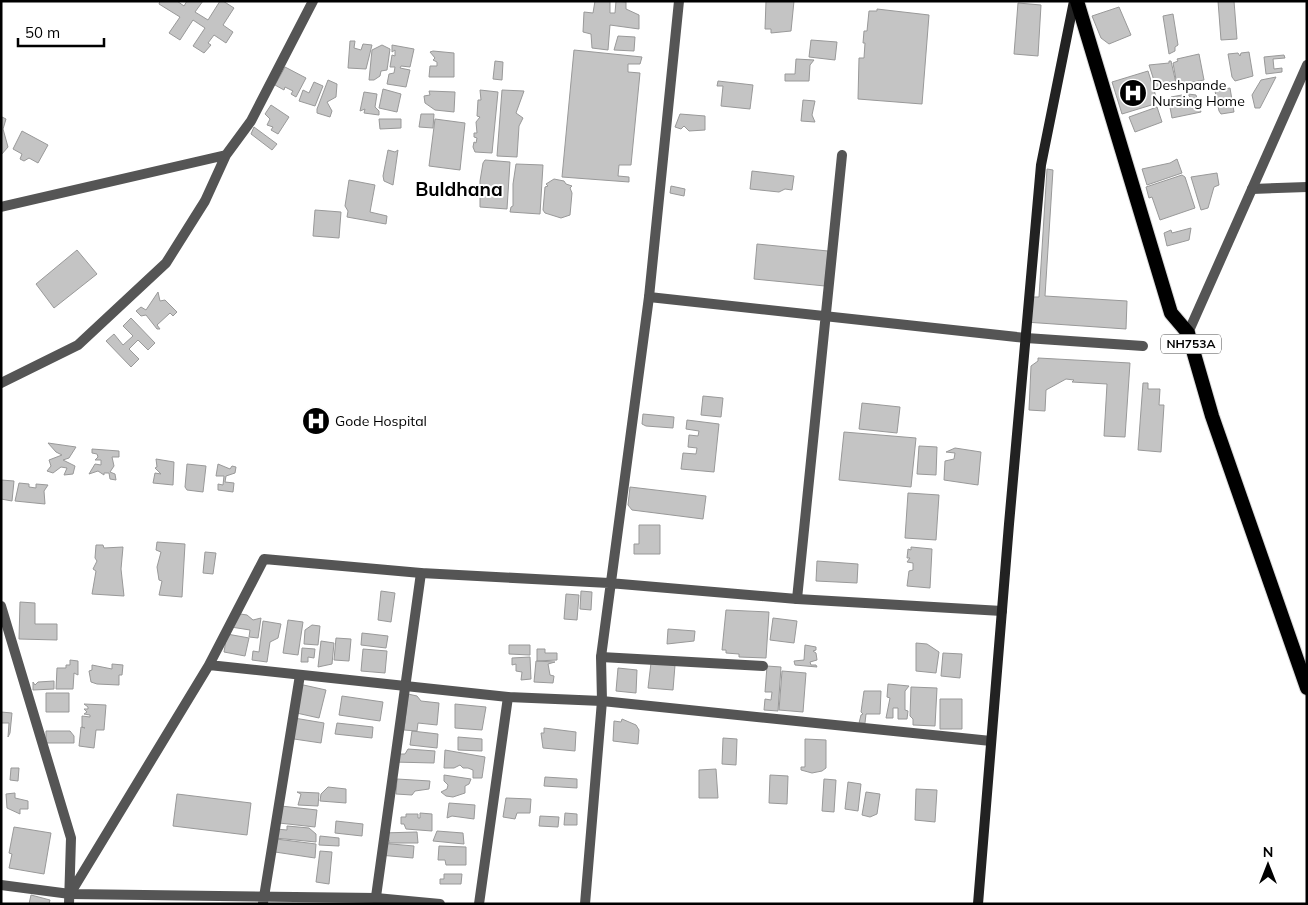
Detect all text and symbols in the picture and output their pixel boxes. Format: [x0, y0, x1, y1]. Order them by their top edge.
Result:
scale bar [18, 15, 104, 47]
text: 50 m [25, 23, 60, 42]
place label: Deshpande Nursing Home [1152, 76, 1245, 110]
hospital icon: Deshpande Nursing Home [1118, 78, 1148, 108]
district label: Buldhana [415, 177, 503, 201]
road number: NH753A [1161, 334, 1221, 354]
hospital icon: Gode Hospital [301, 406, 331, 436]
place label: Gode Hospital [335, 412, 427, 430]
north arrow [1243, 840, 1293, 890]
text: N [1263, 843, 1273, 861]

